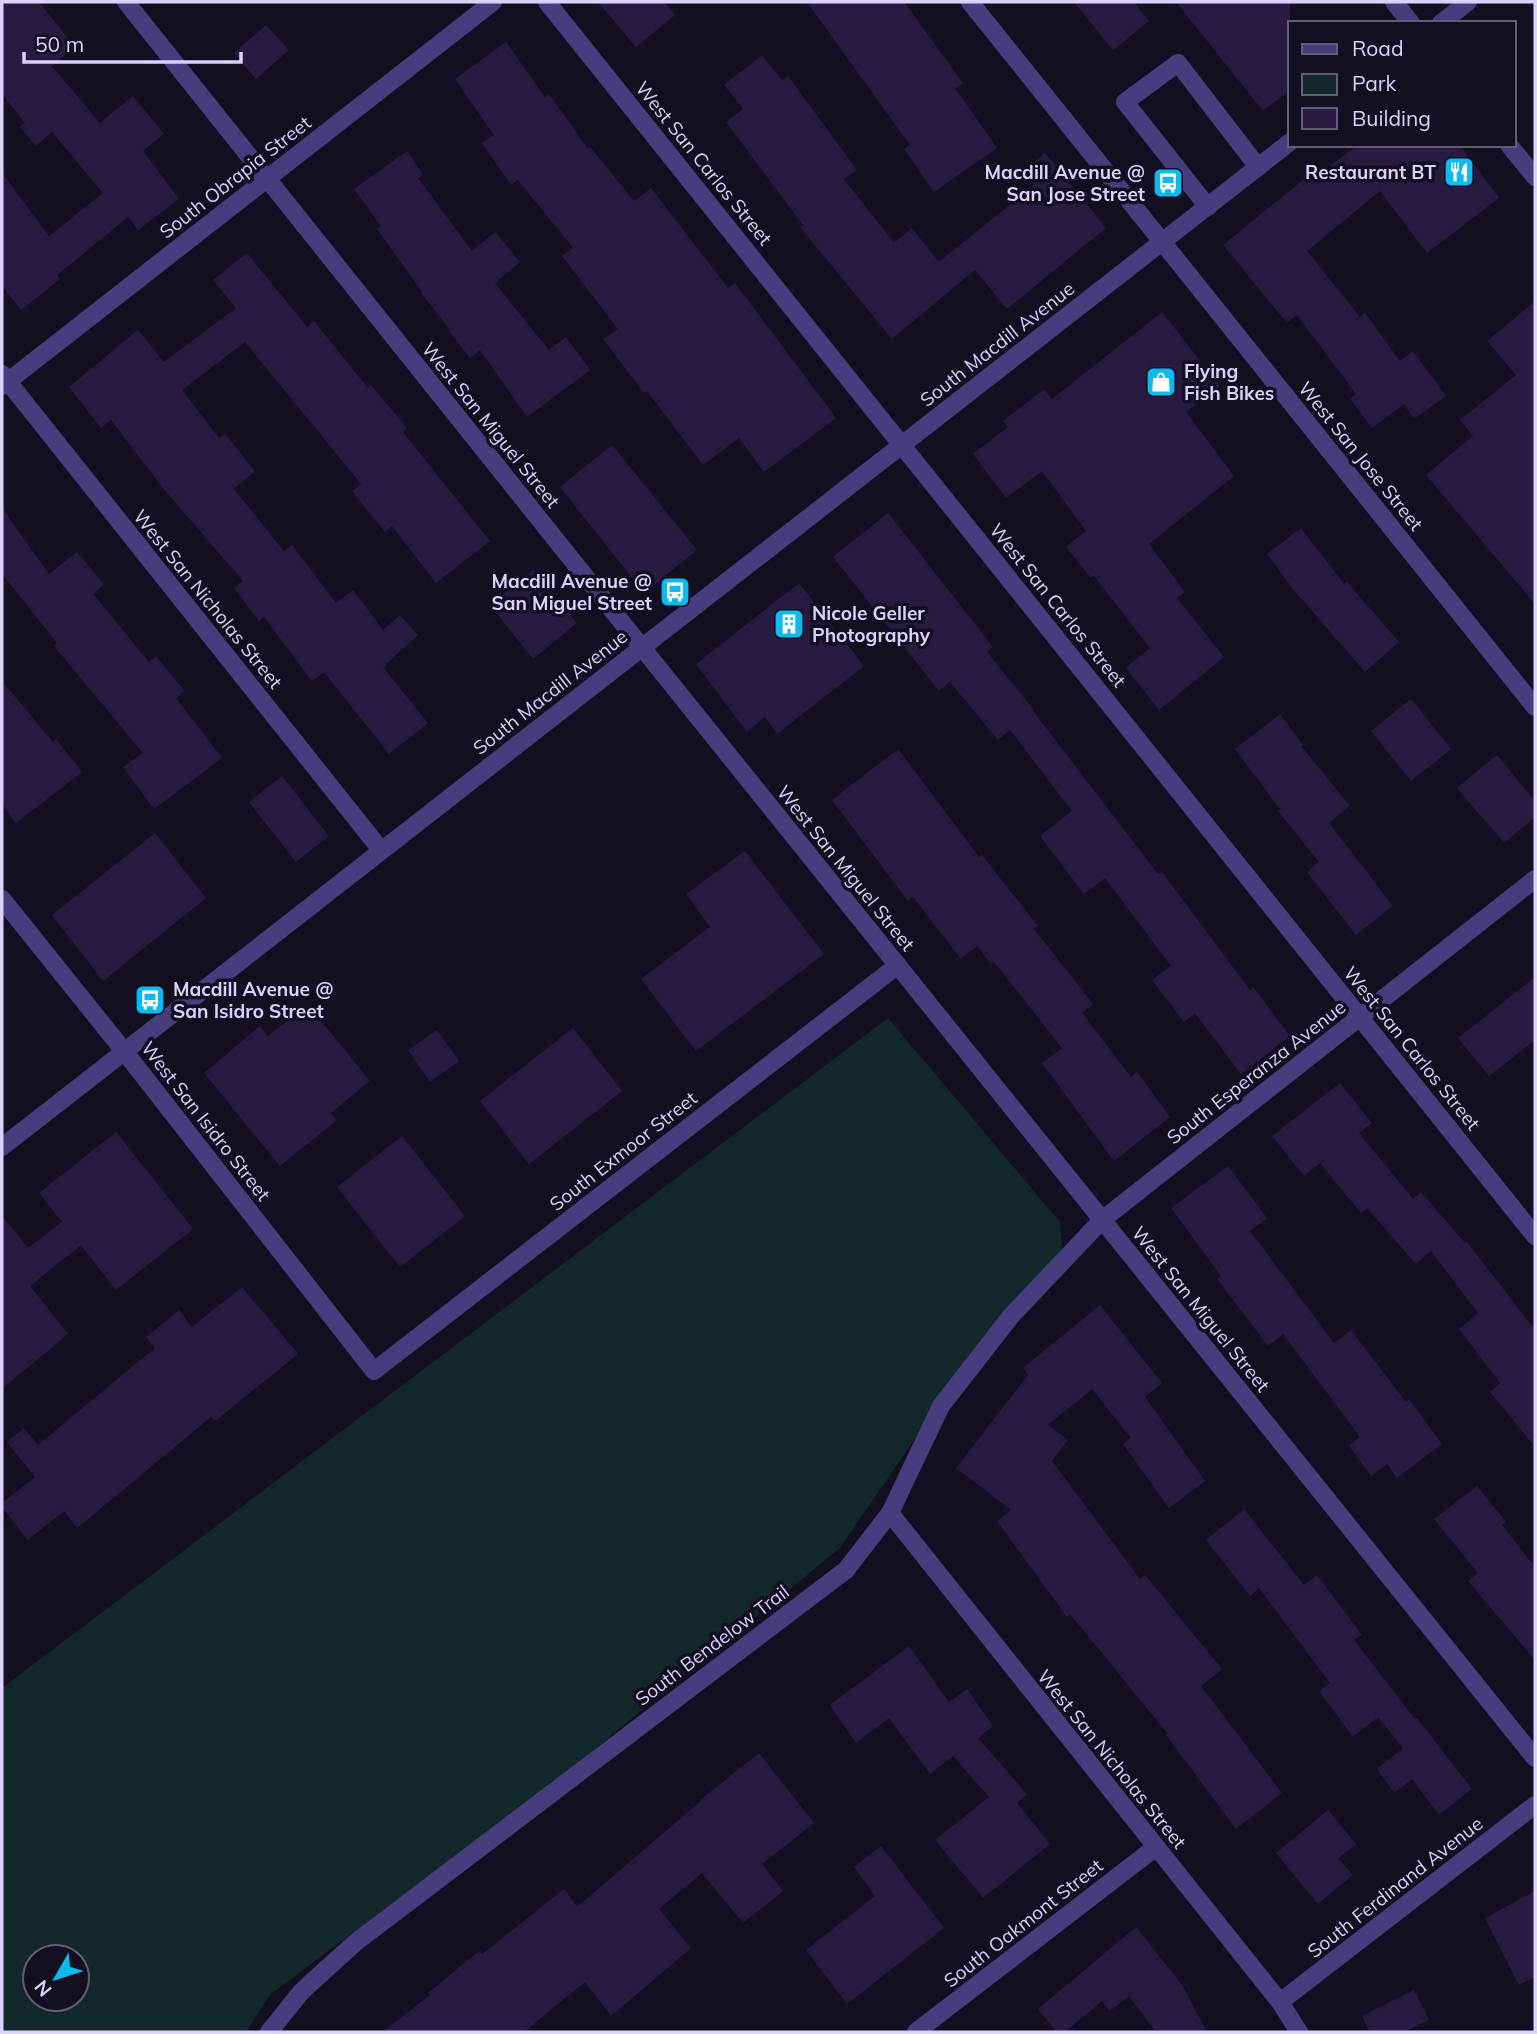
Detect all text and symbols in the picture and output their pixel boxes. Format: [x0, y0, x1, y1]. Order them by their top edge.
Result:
scale bar [24, 21, 242, 65]
legend [1288, 21, 1516, 147]
text: 50 m [35, 31, 84, 57]
text: Road [1352, 35, 1403, 61]
text: Park [1352, 70, 1396, 96]
street label: West San Carlos Street [631, 76, 778, 250]
text: Building [1352, 105, 1431, 131]
street label: South Obrapia Street [155, 110, 316, 244]
restaurant icon: Restaurant BT [1442, 155, 1476, 189]
place label: Macdill Avenue @ San Jose Street [984, 160, 1145, 206]
place label: Restaurant BT [1305, 160, 1436, 184]
bus stop icon: Macdill Avenue @ San Jose Street [1151, 166, 1185, 200]
street label: South Macdill Avenue [915, 276, 1079, 412]
street label: West San Miguel Street [417, 337, 565, 513]
place label: Flying Fish Bikes [1184, 359, 1274, 405]
shop icon: Flying Fish Bikes [1144, 365, 1178, 399]
street label: West San Jose Street [1293, 377, 1429, 536]
street label: West San Nicholas Street [128, 505, 288, 694]
street label: West San Carlos Street [985, 518, 1132, 692]
place label: Macdill Avenue @ San Miguel Street [491, 569, 652, 615]
bus stop icon: Macdill Avenue @ San Miguel Street [658, 575, 692, 609]
place label: Nicole Geller Photography [812, 601, 931, 647]
building icon: Nicole Geller Photography [772, 607, 806, 641]
street label: South Macdill Avenue [468, 624, 632, 760]
street label: West San Miguel Street [772, 780, 920, 956]
street label: West San Carlos Street [1339, 961, 1486, 1135]
place label: Macdill Avenue @ San Isidro Street [173, 977, 334, 1023]
bus stop icon: Macdill Avenue @ San Isidro Street [133, 983, 167, 1017]
street label: South Esperanza Avenue [1162, 995, 1350, 1149]
street label: West San Isidro Street [136, 1036, 276, 1206]
street label: South Exmoor Street [544, 1086, 702, 1216]
street label: West San Miguel Street [1127, 1221, 1275, 1397]
street label: South Bendelow Trail [630, 1579, 794, 1711]
street label: West San Nicholas Street [1032, 1665, 1192, 1854]
street label: South Ferdinand Avenue [1303, 1811, 1487, 1963]
street label: South Oakmont Street [939, 1853, 1108, 1993]
north arrow [21, 1943, 91, 2013]
text: N [29, 1976, 57, 2002]

